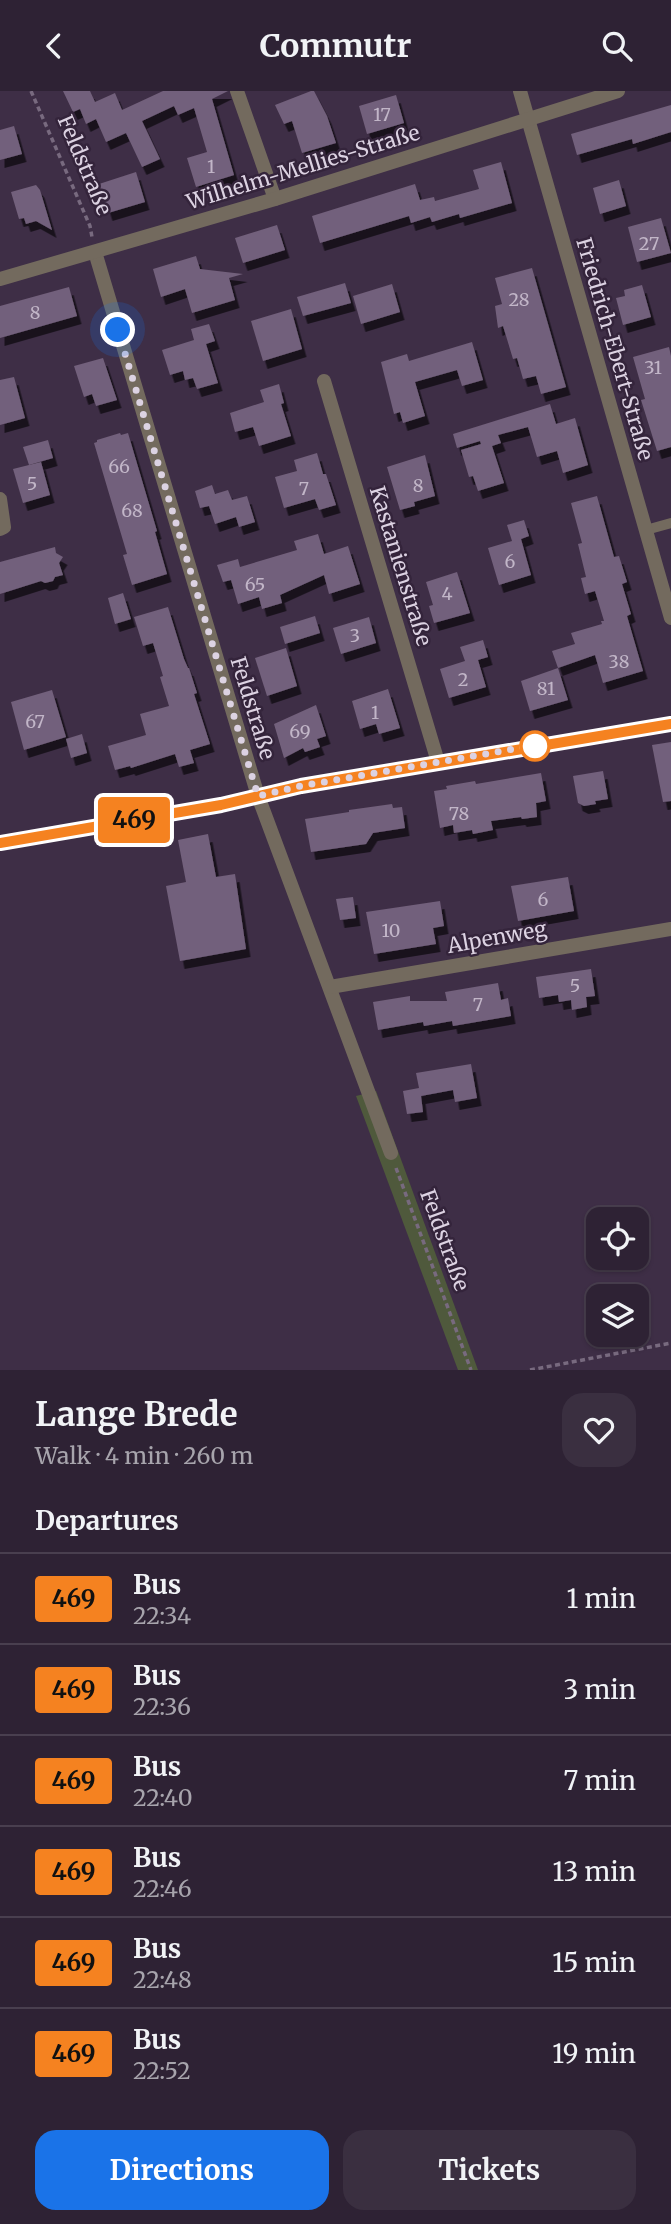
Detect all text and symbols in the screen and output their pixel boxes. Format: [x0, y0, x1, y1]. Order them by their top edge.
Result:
text: Commutr [260, 26, 411, 66]
icon: back [35, 27, 73, 65]
icon: search [598, 27, 636, 65]
house number: 17 [373, 103, 391, 126]
street label: Feldstraße [52, 111, 118, 219]
street label: Wilhelm-Mellies-Straße [182, 119, 423, 216]
house number: 1 [207, 155, 215, 178]
house number: 27 [639, 232, 659, 255]
street label: Friedrich-Ebert-Straße [570, 235, 660, 464]
house number: 28 [508, 288, 530, 311]
house number: 8 [30, 301, 40, 324]
your location [100, 312, 135, 347]
house number: 31 [644, 356, 662, 379]
house number: 66 [108, 455, 130, 478]
house number: 5 [27, 472, 37, 495]
house number: 8 [413, 474, 423, 497]
house number: 7 [299, 477, 309, 500]
street label: Kastanienstraße [364, 483, 438, 649]
house number: 68 [121, 499, 143, 522]
house number: 6 [505, 550, 516, 573]
house number: 65 [245, 573, 265, 596]
house number: 4 [441, 582, 453, 605]
house number: 3 [350, 624, 360, 647]
house number: 38 [609, 650, 629, 673]
street label: Feldstraße [225, 653, 281, 763]
house number: 2 [458, 668, 468, 691]
house number: 81 [537, 677, 555, 700]
house number: 1 [371, 701, 379, 724]
house number: 67 [25, 710, 45, 733]
house number: 69 [289, 720, 311, 743]
unlabelled marker [520, 731, 550, 761]
line badge: 469 [94, 797, 174, 843]
house number: 78 [449, 802, 469, 825]
text: 469 [112, 804, 156, 835]
house number: 6 [538, 888, 549, 911]
street label: Alpenweg [444, 915, 549, 959]
house number: 10 [382, 919, 400, 942]
house number: 5 [570, 974, 580, 997]
house number: 7 [473, 993, 483, 1016]
street label: Feldstraße [414, 1185, 476, 1295]
map controls [586, 1207, 649, 1347]
button: locate [586, 1207, 649, 1270]
button: layers [586, 1284, 649, 1347]
button: heart [562, 1393, 636, 1467]
text: Lange Brede [35, 1394, 238, 1435]
text: Walk · 4 min · 260 m [35, 1441, 253, 1470]
text: Departures [35, 1504, 179, 1537]
text: Bus [133, 1568, 181, 1601]
text: 1 min [567, 1582, 636, 1615]
text: 469 [51, 1583, 96, 1614]
text: 22:34 [133, 1601, 191, 1630]
text: Bus [133, 1659, 181, 1692]
text: 3 min [564, 1673, 636, 1706]
text: 469 [51, 1674, 96, 1705]
text: 22:36 [133, 1692, 191, 1721]
text: Bus [133, 1750, 181, 1783]
text: 7 min [564, 1764, 636, 1797]
text: 469 [51, 1765, 96, 1796]
text: 22:40 [133, 1783, 193, 1812]
text: Bus [133, 1841, 181, 1874]
text: 13 min [552, 1855, 636, 1888]
text: 469 [51, 1856, 96, 1887]
text: 22:46 [133, 1874, 192, 1903]
text: Bus [133, 1932, 181, 1965]
text: 15 min [552, 1946, 636, 1979]
text: 469 [51, 1947, 96, 1978]
text: 22:48 [133, 1965, 192, 1994]
text: Bus [133, 2023, 181, 2056]
text: 19 min [552, 2037, 636, 2070]
text: 469 [51, 2038, 96, 2069]
text: 22:52 [133, 2056, 191, 2085]
button: Directions [35, 2130, 329, 2210]
button: Tickets [343, 2130, 636, 2210]

